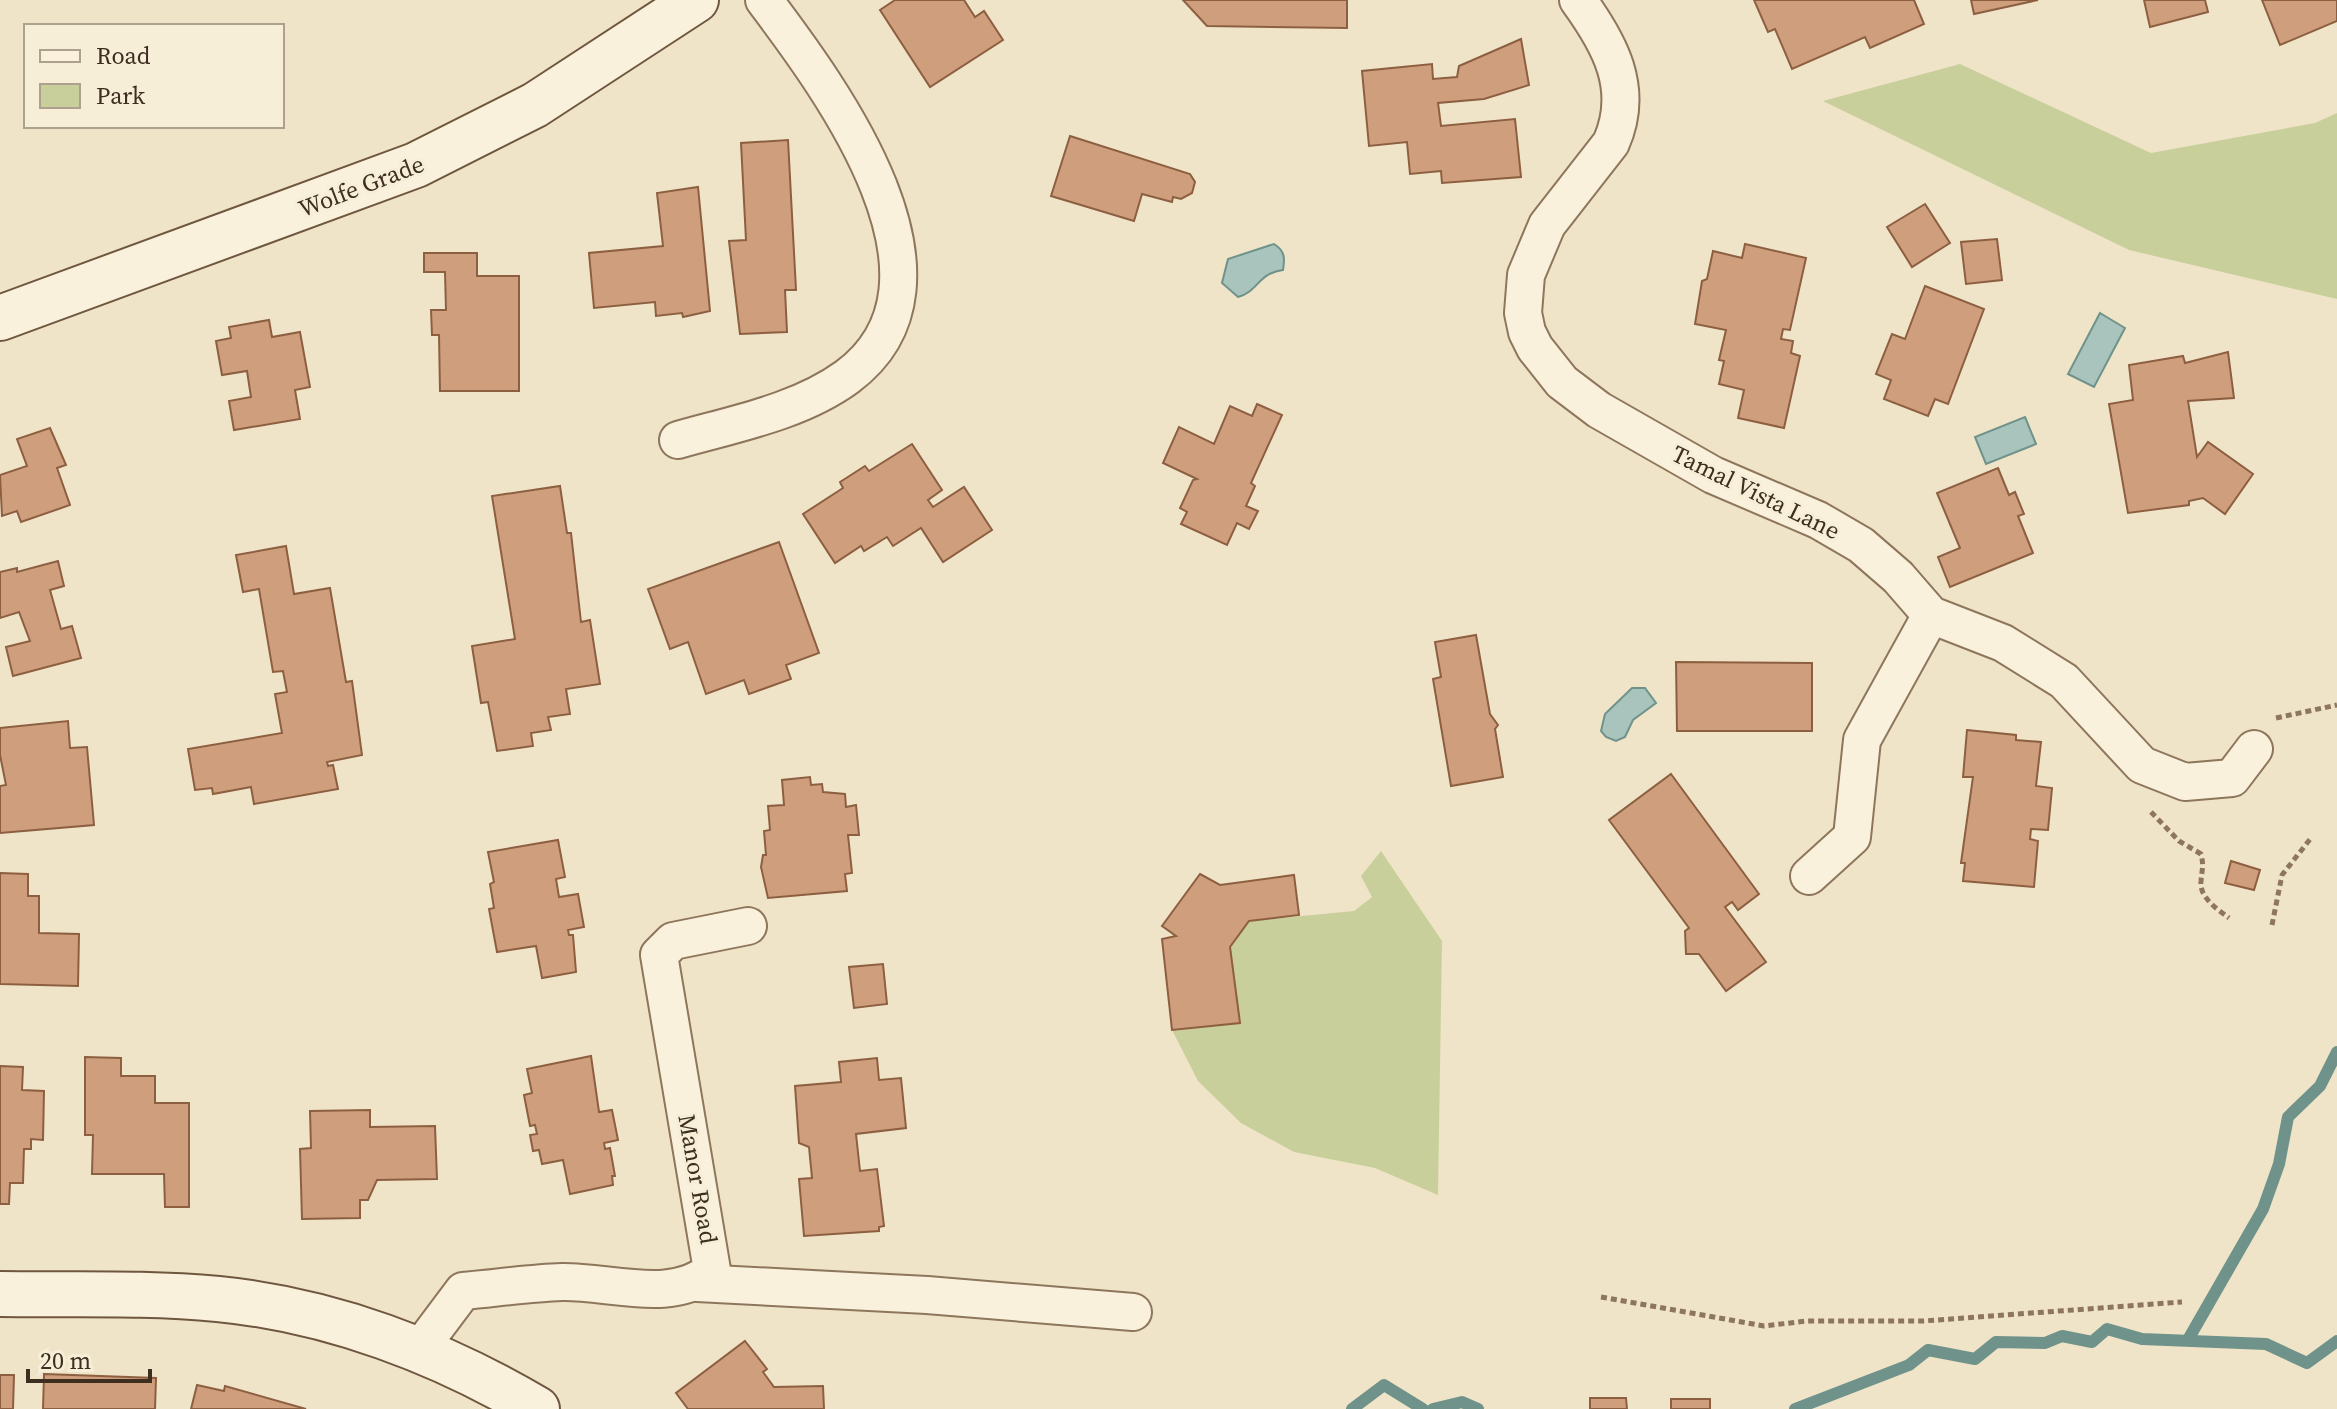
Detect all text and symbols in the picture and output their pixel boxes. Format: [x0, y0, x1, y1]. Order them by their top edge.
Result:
legend [24, 24, 284, 128]
text: Road [96, 39, 151, 72]
text: Park [96, 79, 146, 112]
street label: Wolfe Grade [294, 147, 428, 225]
street label: Tamal Vista Lane [1666, 437, 1846, 547]
street label: Manor Road [670, 1112, 726, 1247]
scale bar [28, 1333, 150, 1383]
text: 20 m [40, 1344, 91, 1377]

